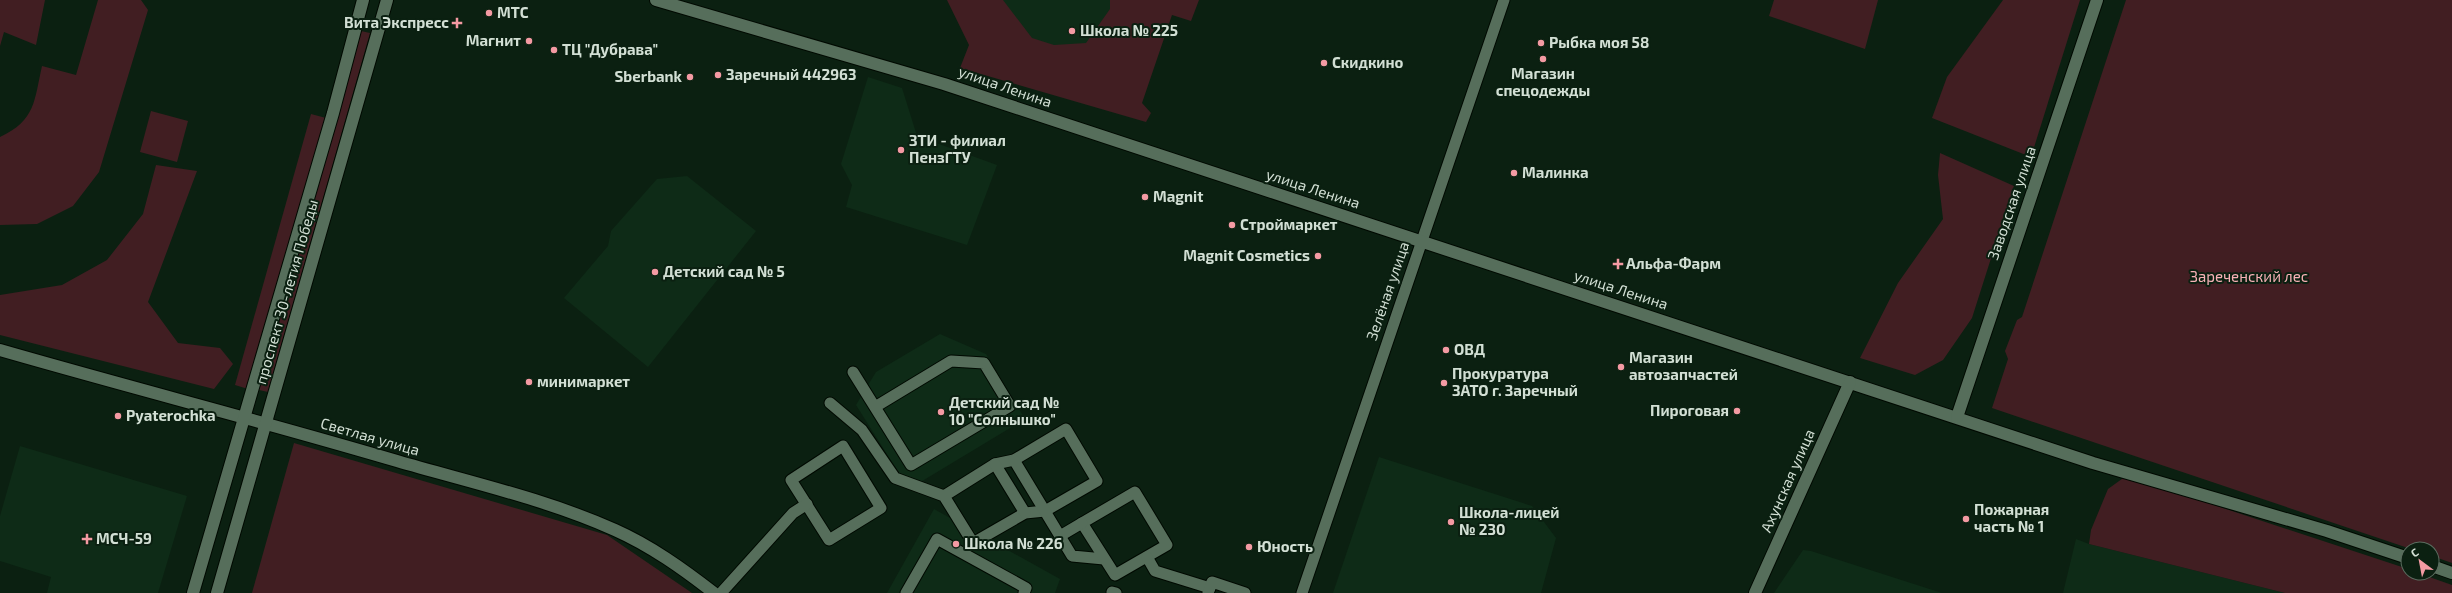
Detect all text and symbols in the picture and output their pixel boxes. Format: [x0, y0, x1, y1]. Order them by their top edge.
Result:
place label: МТС [497, 3, 529, 21]
marker: МТС [484, 8, 494, 18]
place label: Вита Экспресс [344, 13, 449, 31]
marker: Вита Экспресс [452, 18, 462, 28]
place label: Школа № 225 [1080, 21, 1178, 39]
marker: Школа № 225 [1067, 26, 1077, 36]
place label: Магнит [466, 31, 521, 49]
place label: Рыбка моя 58 [1549, 33, 1649, 51]
marker: Магнит [524, 36, 534, 46]
marker: Рыбка моя 58 [1536, 38, 1546, 48]
place label: ТЦ "Дубрава" [562, 40, 658, 58]
marker: ТЦ "Дубрава" [549, 45, 559, 55]
place label: Скидкино [1332, 53, 1404, 71]
marker: Магазин спецодежды [1538, 54, 1548, 64]
marker: Скидкино [1319, 58, 1329, 68]
street label: улица Ленина [956, 62, 1054, 111]
place label: Магазин спецодежды [1496, 64, 1590, 99]
place label: Заречный 442963 [726, 65, 856, 83]
place label: Sberbank [615, 67, 683, 85]
marker: Заречный 442963 [713, 70, 723, 80]
marker: Sberbank [685, 72, 695, 82]
place label: ЗТИ - филиал ПензГТУ [909, 131, 1006, 166]
street label: Заводская улица [1983, 143, 2040, 262]
marker: ЗТИ - филиал ПензГТУ [896, 145, 906, 155]
place label: Малинка [1522, 163, 1589, 181]
street label: улица Ленина [1264, 164, 1363, 213]
marker: Малинка [1509, 168, 1519, 178]
place label: Magnit [1153, 187, 1203, 205]
marker: Magnit [1140, 192, 1150, 202]
street label: проспект 30-летия Победы [251, 197, 321, 386]
place label: Строймаркет [1240, 215, 1338, 233]
marker: Строймаркет [1227, 220, 1237, 230]
street label: Зелёная улица [1362, 239, 1413, 343]
place label: Magnit Cosmetics [1183, 246, 1310, 264]
marker: Magnit Cosmetics [1313, 251, 1323, 261]
place label: Альфа-Фарм [1626, 254, 1721, 272]
marker: Альфа-Фарм [1613, 259, 1623, 269]
place label: Детский сад № 5 [663, 262, 785, 280]
street label: улица Ленина [1572, 265, 1671, 314]
marker: Детский сад № 5 [650, 267, 660, 277]
park label: Зареченский лес [2190, 267, 2308, 285]
place label: ОВД [1454, 340, 1485, 358]
marker: ОВД [1441, 345, 1451, 355]
place label: Магазин автозапчастей [1629, 348, 1738, 383]
marker: Магазин автозапчастей [1616, 362, 1626, 372]
place label: Прокуратура ЗАТО г. Заречный [1452, 364, 1578, 399]
place label: минимаркет [537, 372, 630, 390]
marker: минимаркет [524, 377, 534, 387]
marker: Прокуратура ЗАТО г. Заречный [1439, 378, 1449, 388]
place label: Детский сад № 10 "Солнышко" [949, 393, 1059, 428]
place label: Пироговая [1650, 401, 1729, 419]
place label: Pyaterochka [126, 406, 216, 425]
marker: Пироговая [1732, 406, 1742, 416]
marker: Детский сад № 10 "Солнышко" [936, 407, 946, 417]
marker: Pyaterochka [113, 411, 123, 421]
street label: Светлая улица [318, 413, 422, 460]
street label: Ахунская улица [1756, 426, 1819, 535]
place label: Пожарная часть № 1 [1974, 500, 2049, 535]
place label: Школа-лицей № 230 [1459, 503, 1560, 538]
marker: Пожарная часть № 1 [1961, 514, 1971, 524]
marker: Школа-лицей № 230 [1446, 517, 1456, 527]
place label: МСЧ-59 [96, 529, 152, 547]
marker: МСЧ-59 [81, 533, 93, 545]
place label: Школа № 226 [964, 534, 1063, 552]
place label: Юность [1257, 537, 1313, 555]
marker: Школа № 226 [951, 539, 961, 549]
north arrow [2400, 541, 2440, 581]
marker: Юность [1244, 542, 1254, 552]
text: С [2408, 545, 2421, 559]

